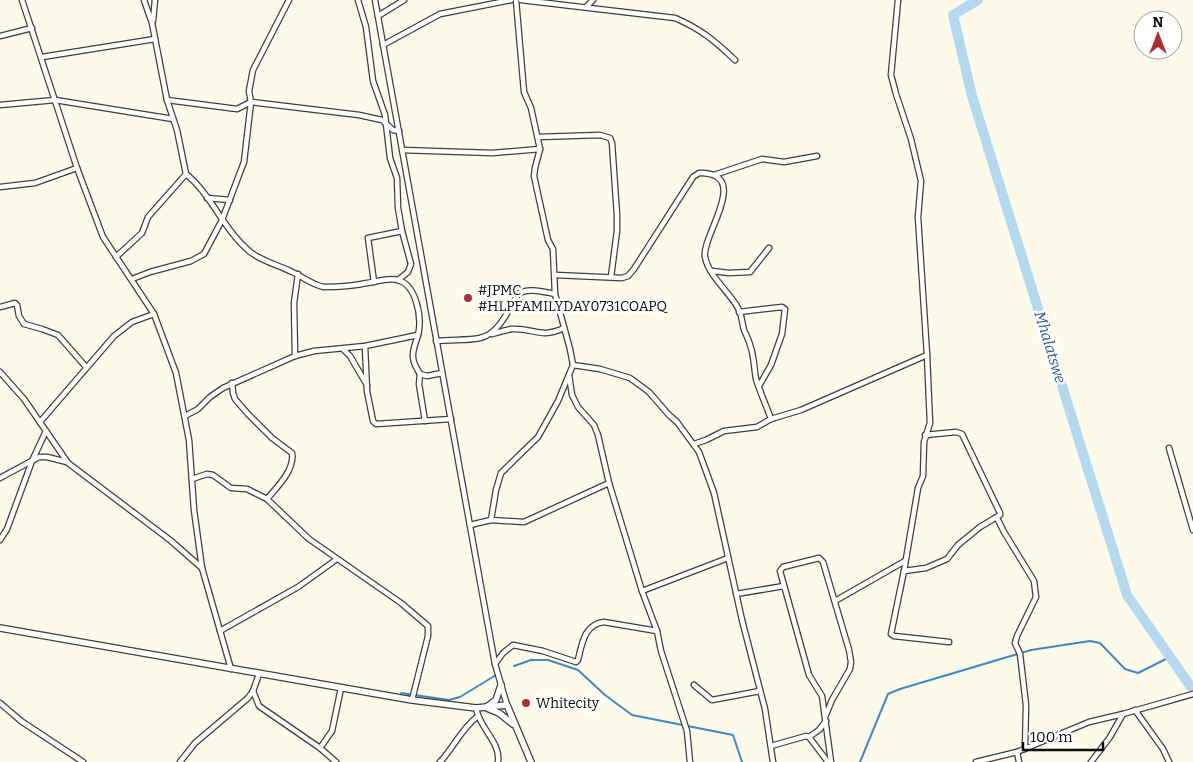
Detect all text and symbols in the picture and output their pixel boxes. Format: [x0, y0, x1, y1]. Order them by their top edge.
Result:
north arrow [1133, 10, 1183, 60]
text: N [1153, 14, 1164, 31]
place label: #JPMC #HLPFAMILYDAY0731COAPQ [478, 282, 668, 315]
marker: #JPMC #HLPFAMILYDAY0731COAPQ [462, 292, 474, 304]
water label: Mhalatswe [1031, 309, 1070, 386]
place label: Whitecity [536, 695, 600, 712]
marker: Whitecity [520, 697, 532, 709]
scale bar [1023, 720, 1103, 752]
text: 100 m [1030, 728, 1073, 746]

